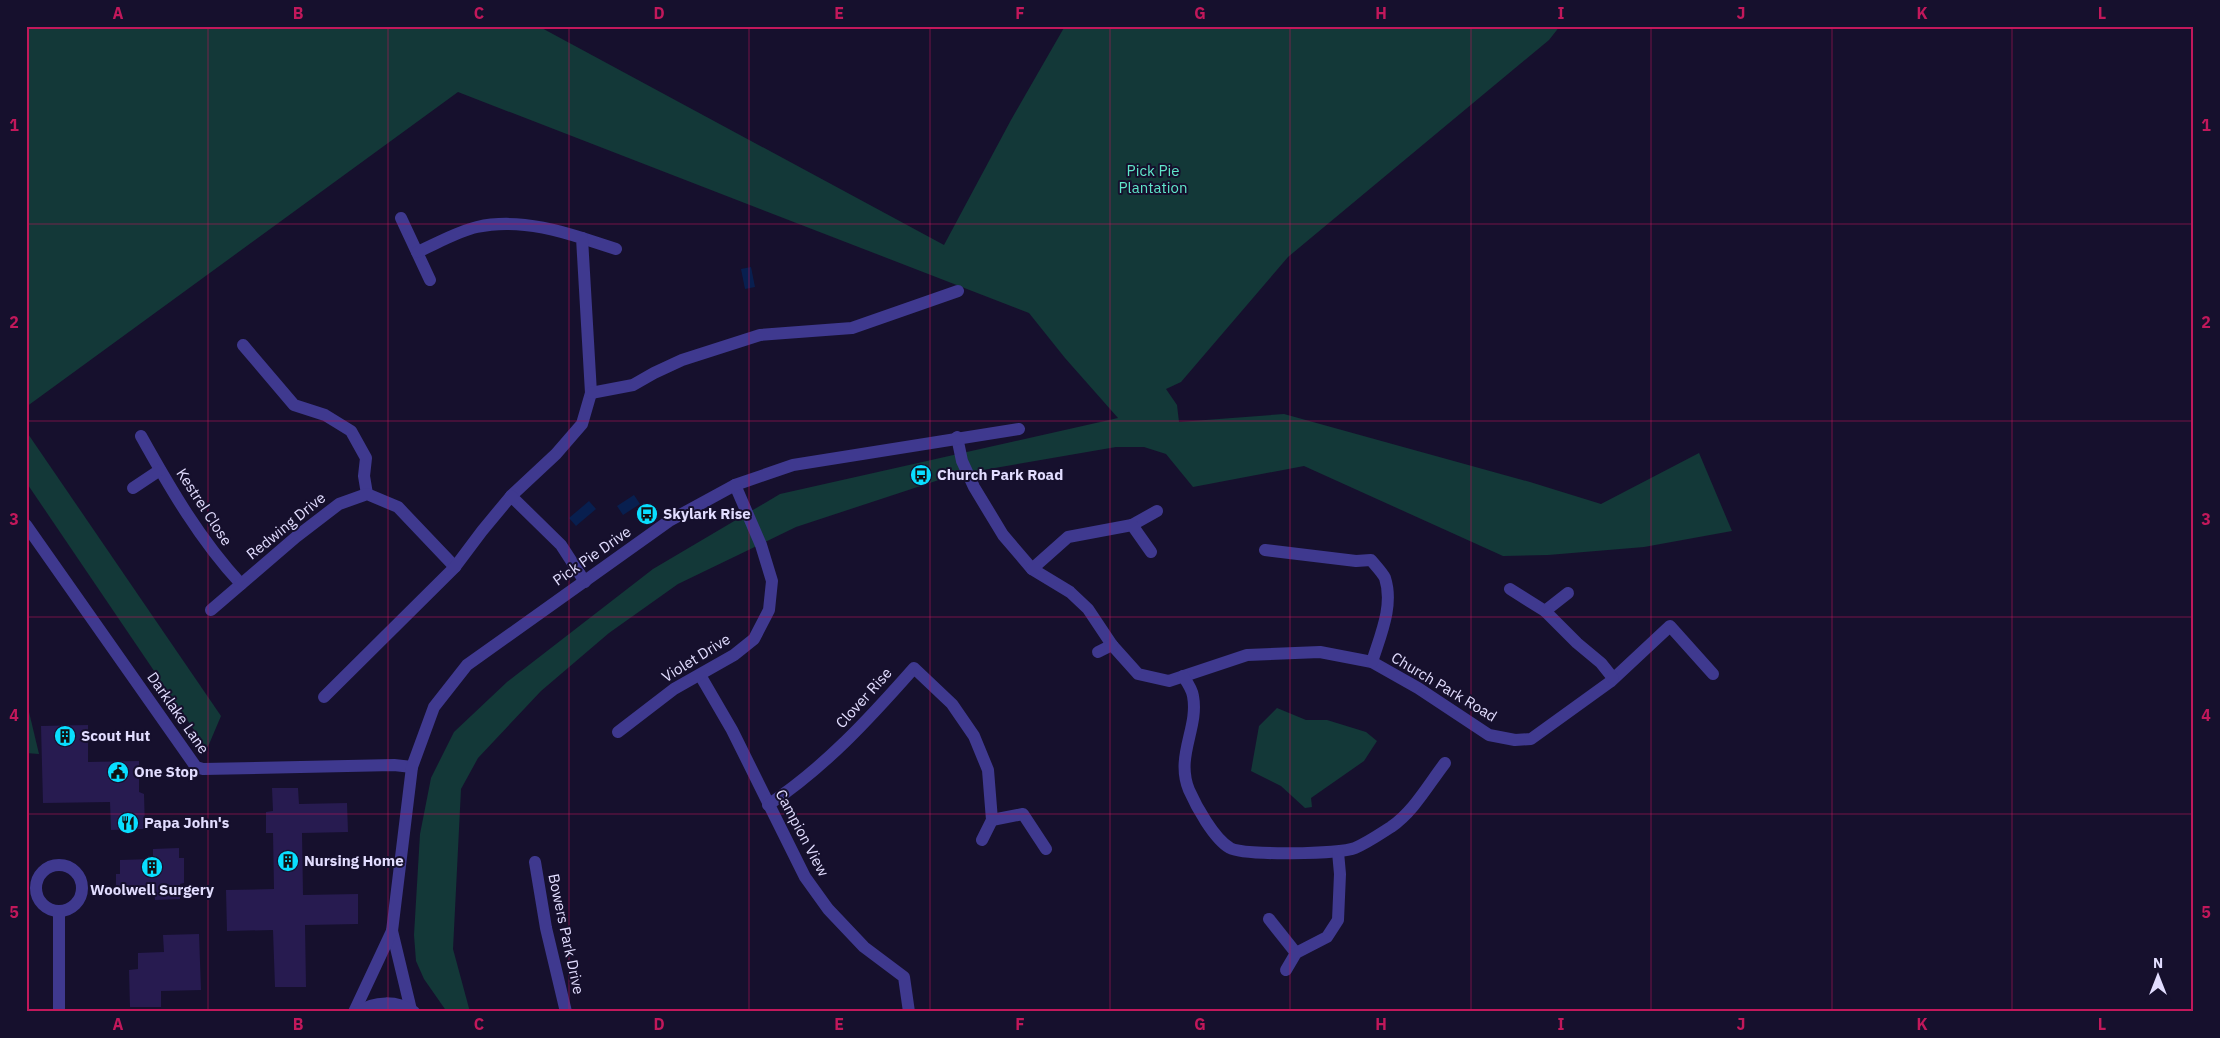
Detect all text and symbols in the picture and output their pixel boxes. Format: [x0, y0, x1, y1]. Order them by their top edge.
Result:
text: A [113, 3, 124, 23]
text: B [293, 3, 304, 23]
text: C [474, 3, 484, 23]
text: D [653, 3, 665, 23]
text: E [834, 3, 844, 23]
text: F [1015, 3, 1025, 23]
text: G [1194, 3, 1206, 23]
text: H [1375, 3, 1387, 23]
text: I [1558, 3, 1565, 23]
text: J [1737, 3, 1745, 23]
text: K [1916, 3, 1928, 23]
text: L [2098, 3, 2106, 23]
text: 1 [9, 115, 19, 135]
text: 1 [2201, 115, 2211, 135]
park label: Pick Pie Plantation [1119, 161, 1187, 197]
text: 2 [9, 312, 19, 332]
text: 2 [2201, 312, 2211, 332]
bus stop icon: Church Park Road [909, 463, 933, 487]
street label: Kestrel Close [172, 464, 236, 549]
place label: Church Park Road [937, 465, 1063, 484]
street label: Redwing Drive [242, 488, 329, 563]
bus stop icon: Skylark Rise [635, 502, 659, 526]
place label: Skylark Rise [663, 504, 751, 523]
text: 3 [9, 509, 19, 529]
text: 3 [2201, 509, 2211, 529]
street label: Pick Pie Drive [549, 522, 635, 590]
street label: Violet Drive [658, 629, 734, 686]
street label: Church Park Road [1388, 648, 1500, 726]
street label: Clover Rise [831, 663, 896, 732]
street label: Darklake Lane [143, 668, 214, 757]
text: 4 [9, 705, 19, 725]
text: 4 [2201, 705, 2211, 725]
building icon: Scout Hut [53, 724, 77, 748]
place label: Scout Hut [81, 726, 151, 745]
public building icon: One Stop [106, 760, 130, 784]
place label: One Stop [134, 762, 198, 781]
street label: Campion View [772, 786, 834, 880]
restaurant icon: Papa John's [116, 811, 140, 835]
place label: Papa John's [144, 813, 230, 832]
building icon: Nursing Home [276, 849, 300, 873]
place label: Nursing Home [304, 851, 404, 870]
building icon: Woolwell Surgery [140, 855, 164, 879]
street label: Bowers Park Drive [544, 872, 589, 996]
place label: Woolwell Surgery [90, 880, 214, 899]
text: 5 [9, 902, 19, 922]
text: 5 [2201, 902, 2211, 922]
north arrow [2132, 950, 2182, 1000]
text: N [2153, 954, 2163, 972]
text: A [113, 1014, 124, 1034]
text: B [293, 1014, 304, 1034]
text: C [474, 1014, 484, 1034]
text: D [653, 1014, 665, 1034]
text: E [834, 1014, 844, 1034]
text: F [1015, 1014, 1025, 1034]
text: G [1194, 1014, 1206, 1034]
text: H [1375, 1014, 1387, 1034]
text: I [1558, 1014, 1565, 1034]
text: J [1737, 1014, 1745, 1034]
text: K [1916, 1014, 1928, 1034]
text: L [2098, 1014, 2106, 1034]

